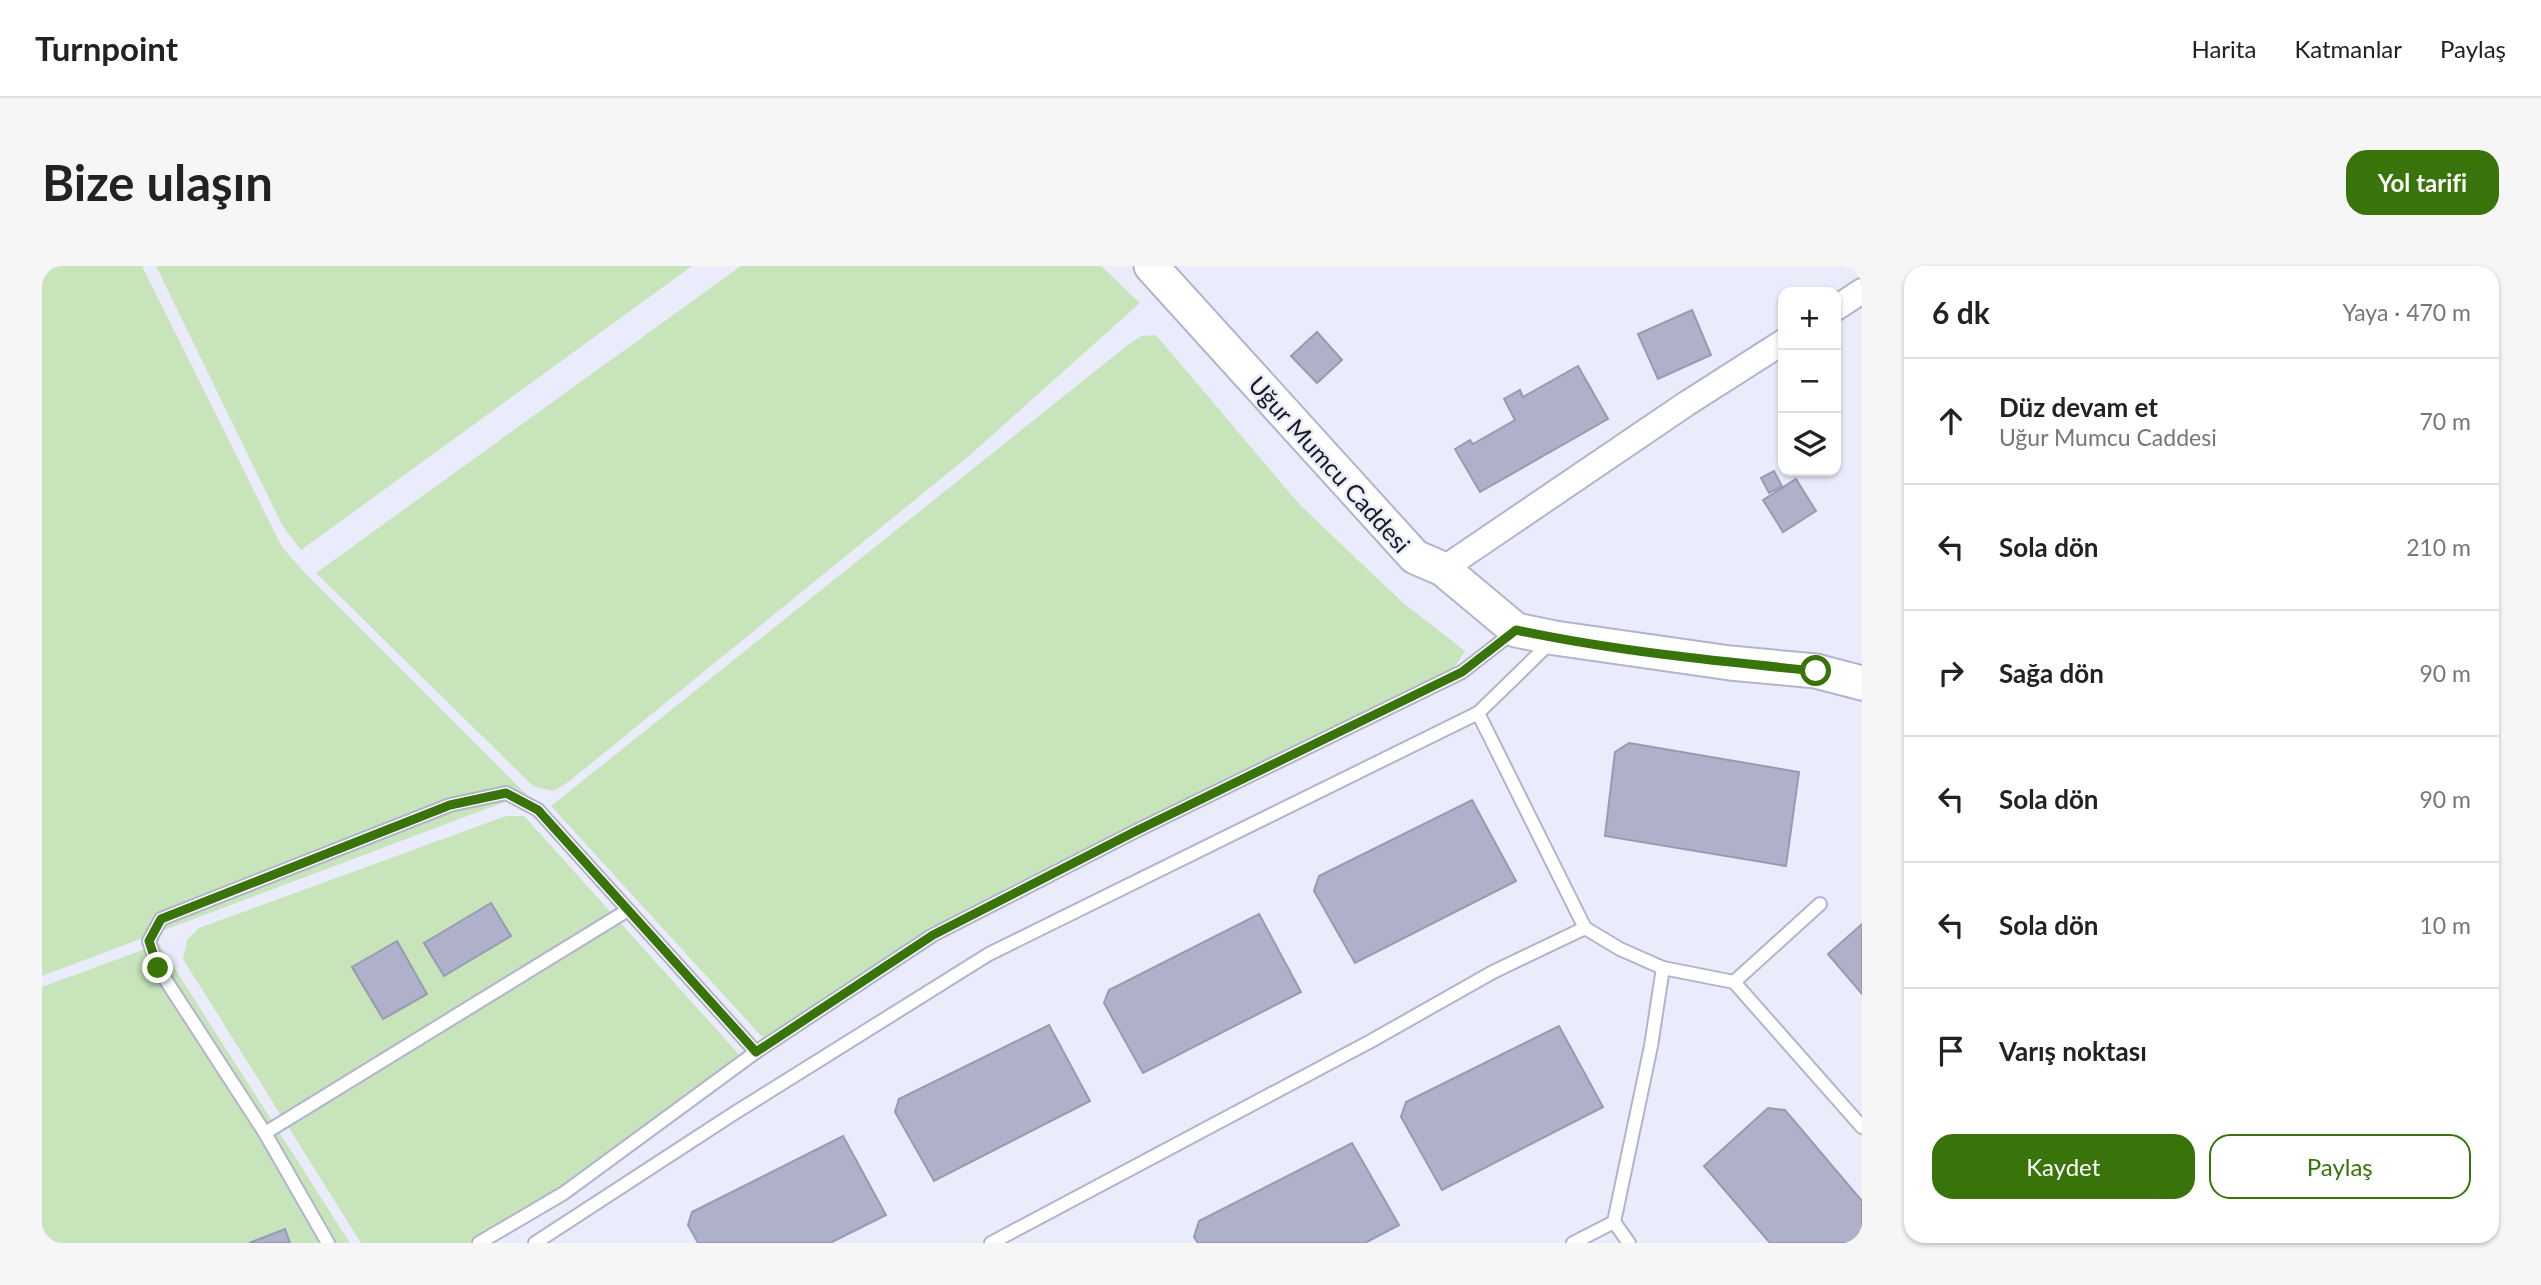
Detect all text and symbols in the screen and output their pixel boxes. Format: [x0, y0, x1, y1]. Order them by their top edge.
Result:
text: Turnpoint [35, 28, 178, 68]
text: Harita [2191, 34, 2256, 63]
text: Katmanlar [2294, 34, 2402, 63]
text: Paylaş [2440, 34, 2506, 63]
button: Yol tarifi [2346, 150, 2499, 215]
text: Bize ulaşın [42, 153, 273, 211]
map controls [1778, 287, 1841, 476]
button: + [1778, 287, 1841, 350]
text: 6 dk [1932, 294, 1990, 330]
text: Yaya · 470 m [2342, 298, 2471, 326]
button: − [1778, 350, 1841, 413]
street label: Uğur Mumcu Caddesi [1243, 370, 1417, 558]
text: Düz devam et [1999, 391, 2158, 423]
icon: ahead [1932, 402, 1970, 440]
text: 70 m [2420, 407, 2471, 435]
button: layers [1778, 413, 1841, 476]
text: Uğur Mumcu Caddesi [1999, 423, 2217, 451]
icon: left [1932, 528, 1970, 566]
text: Sola dön [1999, 531, 2099, 563]
text: 210 m [2406, 533, 2471, 561]
icon: right [1932, 654, 1970, 692]
route start [1800, 655, 1831, 686]
text: Sağa dön [1999, 657, 2104, 689]
text: 90 m [2420, 659, 2471, 687]
icon: left [1932, 780, 1970, 818]
text: Sola dön [1999, 783, 2099, 815]
text: 90 m [2420, 785, 2471, 813]
icon: left [1932, 906, 1970, 944]
text: Sola dön [1999, 909, 2099, 941]
text: 10 m [2420, 911, 2471, 939]
route end [142, 952, 173, 983]
icon: arrive [1932, 1032, 1970, 1070]
text: Varış noktası [1999, 1035, 2147, 1067]
button: Kaydet [1932, 1134, 2195, 1199]
button: Paylaş [2209, 1134, 2471, 1199]

